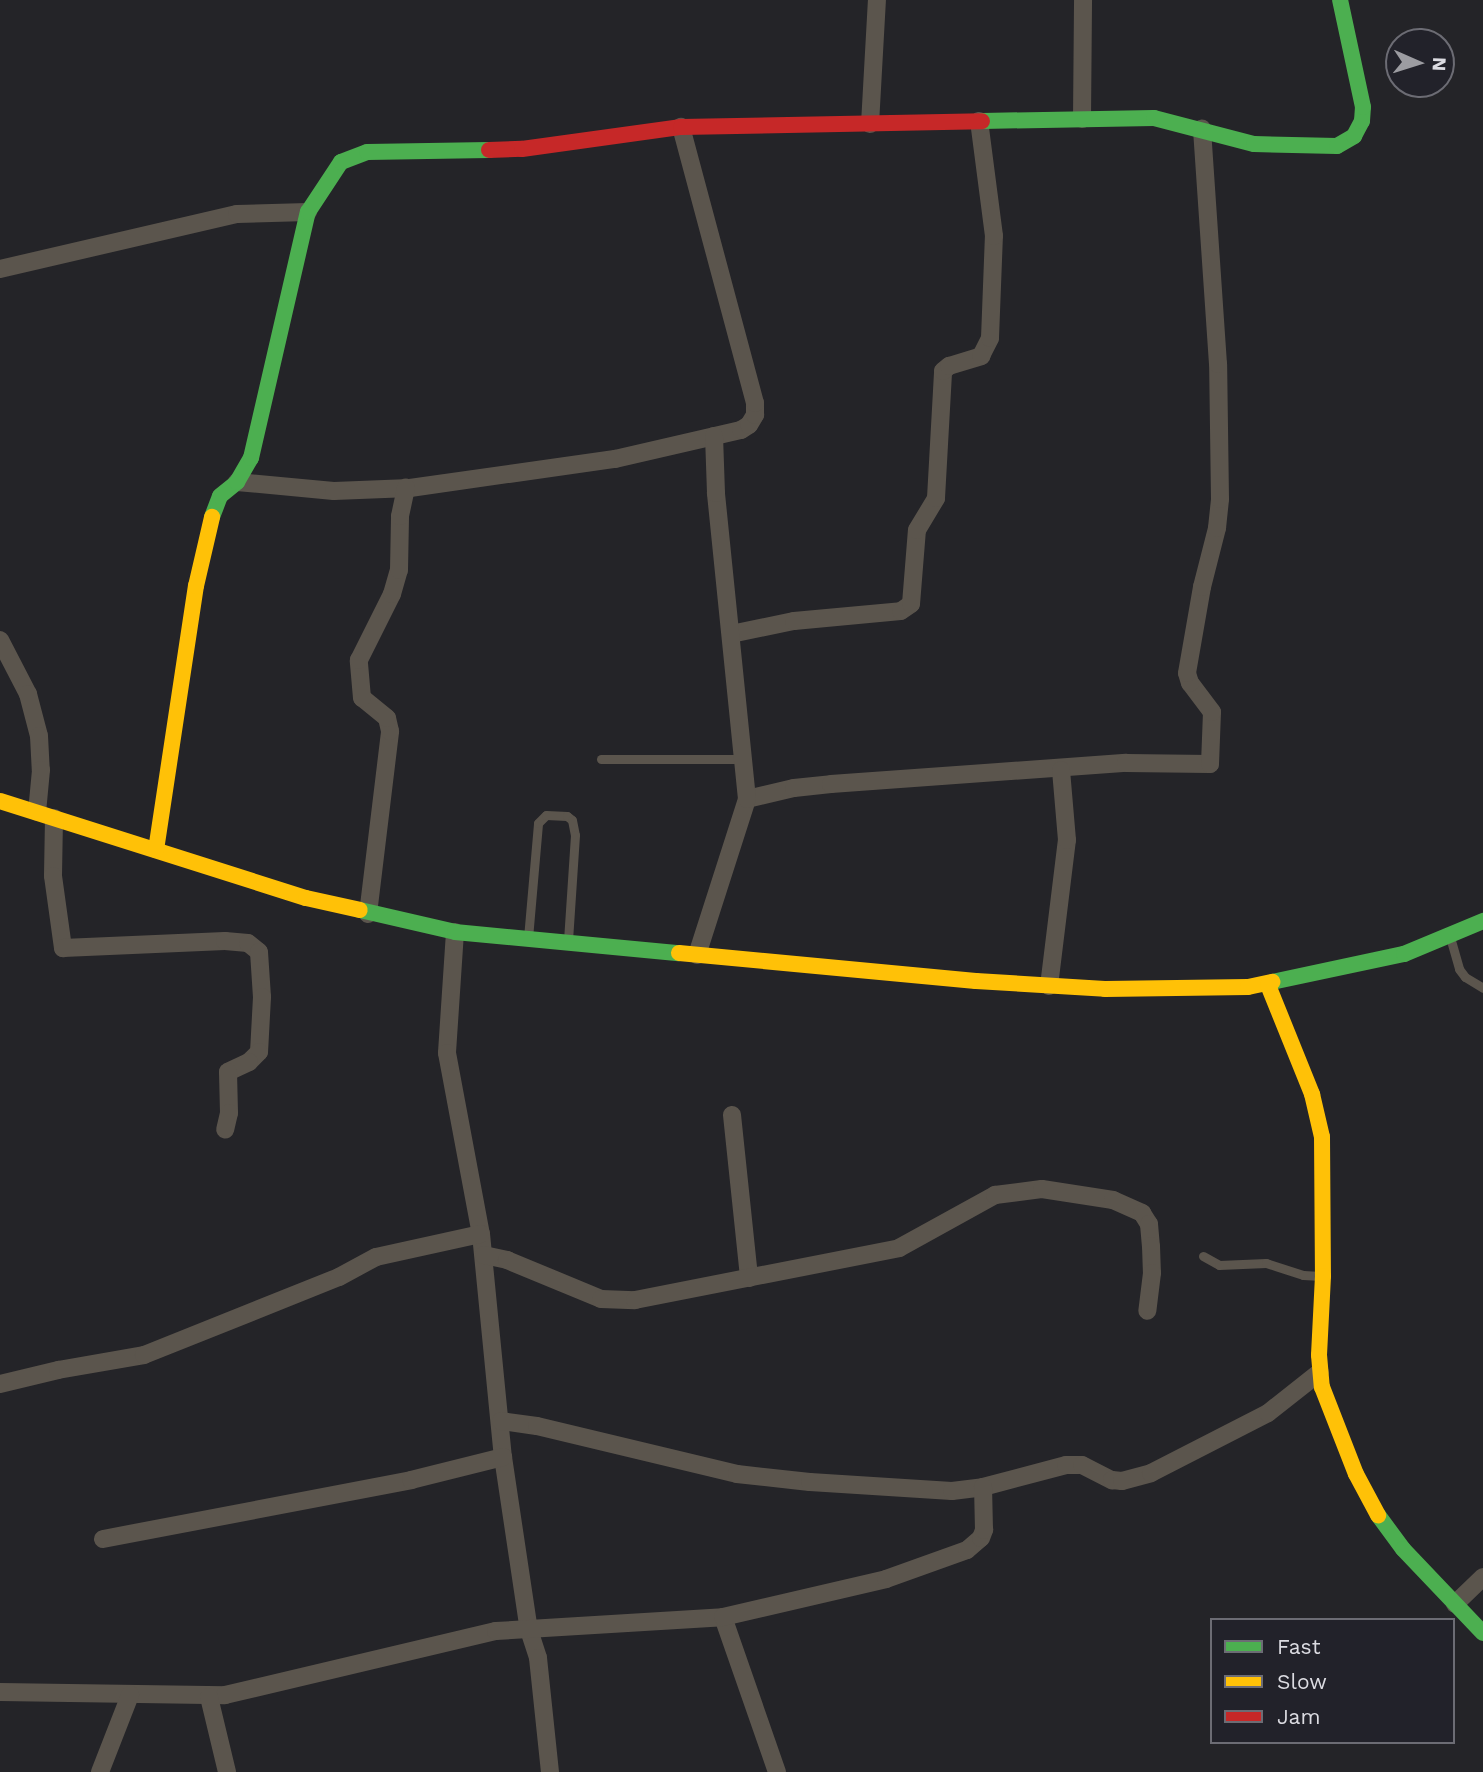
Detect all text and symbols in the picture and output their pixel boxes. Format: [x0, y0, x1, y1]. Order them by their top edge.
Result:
north arrow [1385, 28, 1455, 98]
text: N [1428, 56, 1451, 72]
legend [1210, 1618, 1455, 1744]
text: Fast [1277, 1634, 1321, 1659]
text: Slow [1277, 1669, 1327, 1694]
text: Jam [1277, 1704, 1320, 1729]

